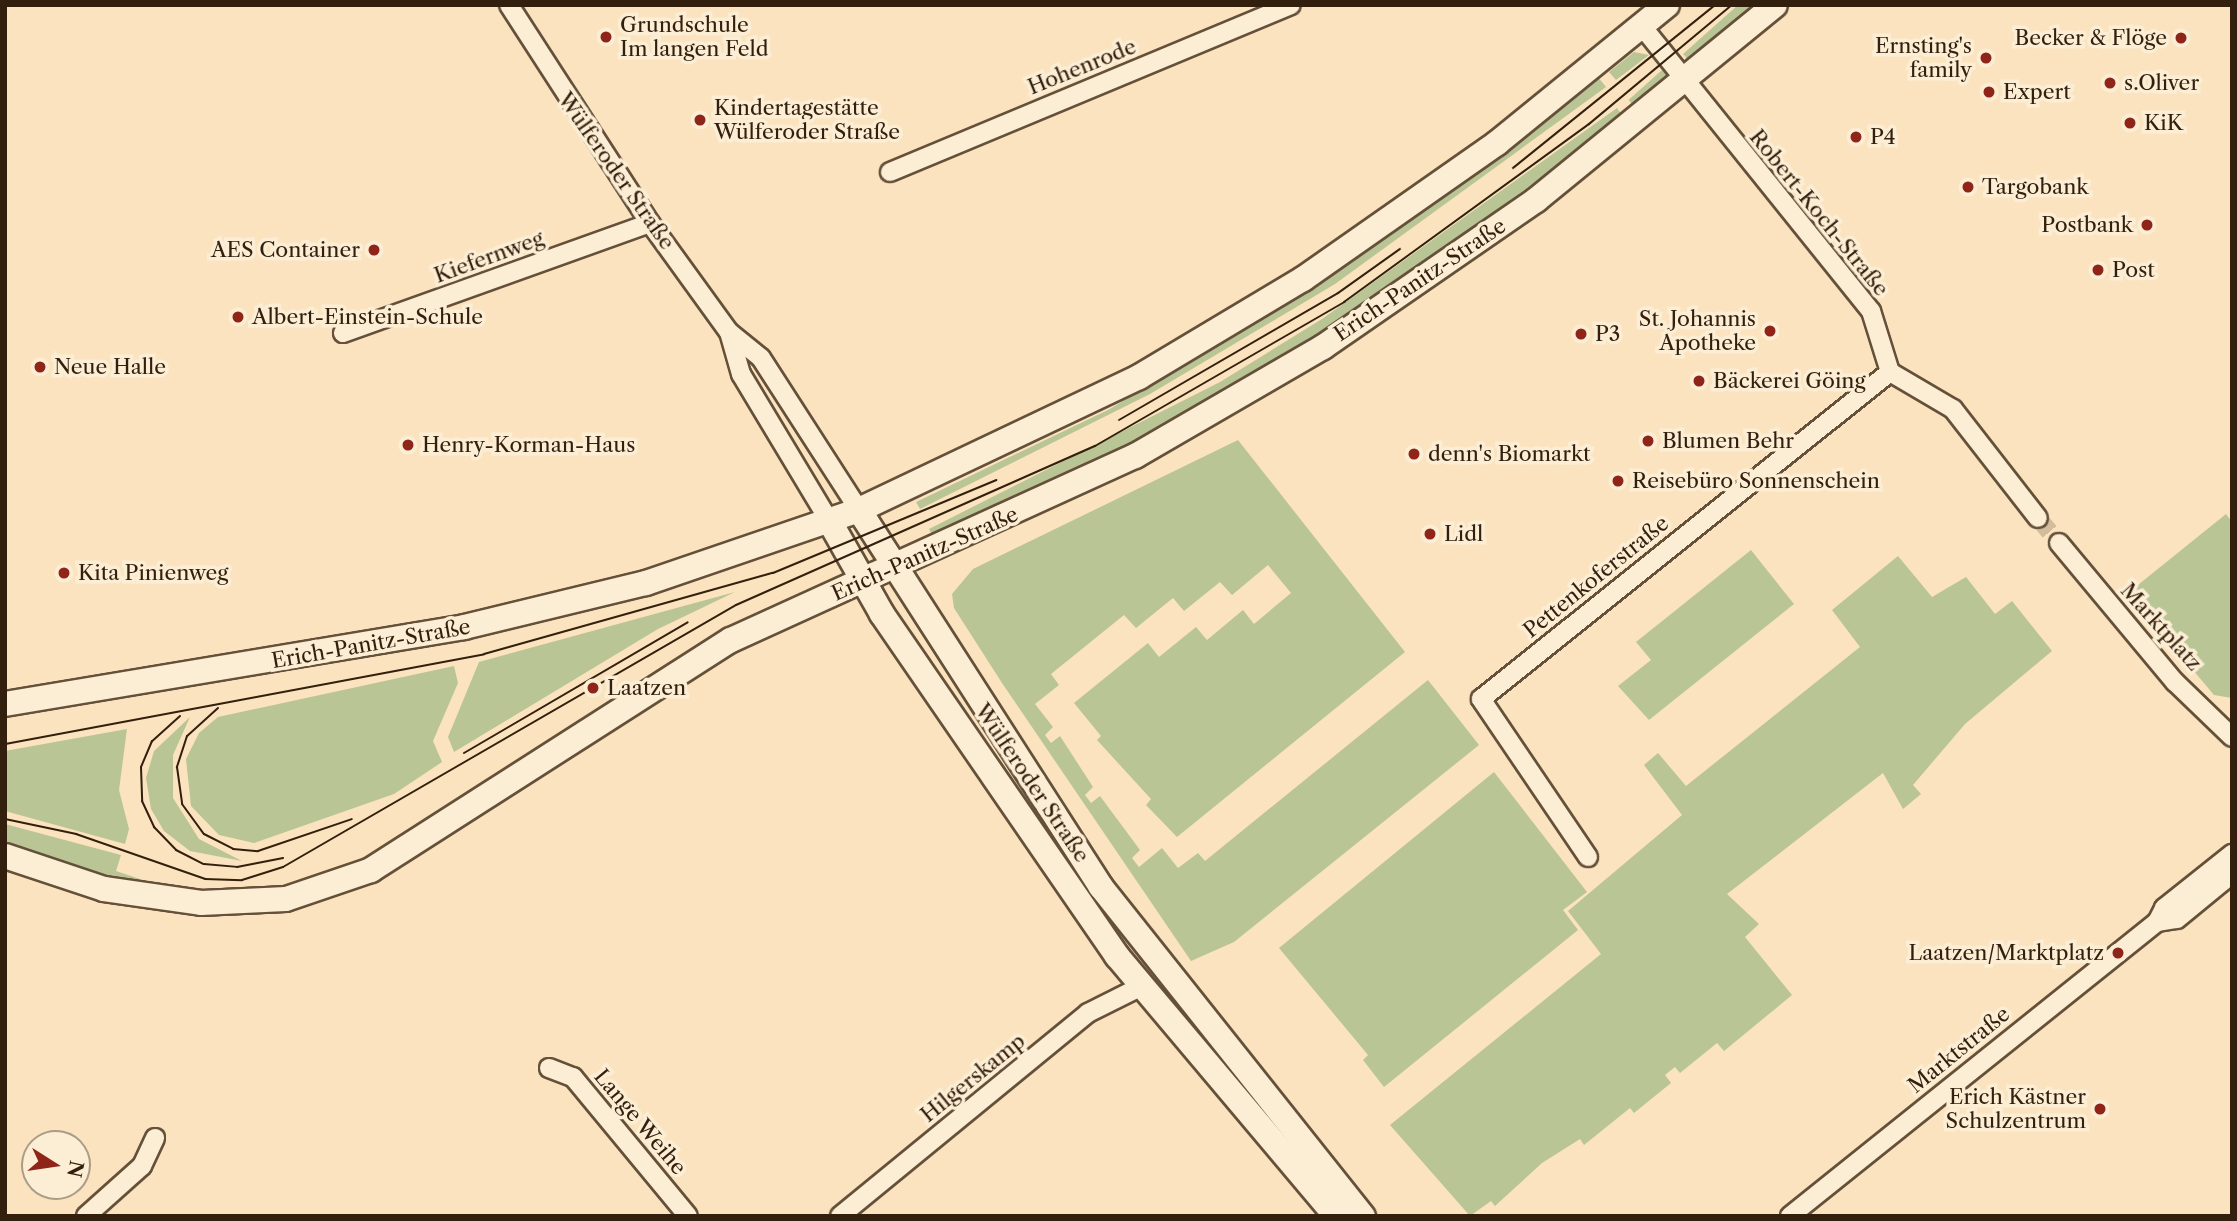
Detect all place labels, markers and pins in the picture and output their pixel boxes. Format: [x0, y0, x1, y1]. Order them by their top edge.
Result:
place label: Grundschule Im langen Feld [620, 12, 769, 62]
place label: Becker & Flöge [2014, 25, 2167, 51]
marker: Grundschule Im langen Feld [598, 29, 614, 45]
marker: Becker & Flöge [2173, 30, 2189, 46]
place label: Ernsting's family [1875, 33, 1972, 83]
marker: Ernsting's family [1978, 50, 1994, 66]
place label: s.Oliver [2124, 70, 2199, 96]
marker: s.Oliver [2102, 75, 2118, 91]
place label: Expert [2003, 79, 2071, 105]
marker: Expert [1981, 84, 1997, 100]
place label: Kindertagestätte Wülferoder Straße [714, 95, 900, 145]
place label: KiK [2144, 110, 2183, 136]
marker: Kindertagestätte Wülferoder Straße [692, 112, 708, 128]
marker: KiK [2122, 115, 2138, 131]
place label: P4 [1870, 124, 1896, 150]
marker: P4 [1848, 129, 1864, 145]
place label: Targobank [1982, 174, 2088, 200]
marker: Targobank [1960, 179, 1976, 195]
place label: Postbank [2041, 212, 2133, 238]
marker: Postbank [2139, 217, 2155, 233]
place label: AES Container [211, 237, 360, 263]
marker: AES Container [366, 242, 382, 258]
place label: Post [2112, 257, 2155, 283]
marker: Post [2090, 262, 2106, 278]
place label: Albert-Einstein-Schule [252, 304, 483, 330]
place label: St. Johannis Apotheke [1639, 306, 1756, 356]
marker: Albert-Einstein-Schule [230, 309, 246, 325]
place label: P3 [1595, 321, 1620, 347]
marker: St. Johannis Apotheke [1762, 323, 1778, 339]
marker: P3 [1573, 326, 1589, 342]
place label: Neue Halle [54, 354, 166, 380]
marker: Neue Halle [32, 359, 48, 375]
place label: Bäckerei Göing [1713, 368, 1866, 394]
marker: Bäckerei Göing [1691, 373, 1707, 389]
place label: Blumen Behr [1662, 428, 1794, 454]
place label: Henry-Korman-Haus [422, 432, 635, 458]
marker: Blumen Behr [1640, 433, 1656, 449]
marker: Henry-Korman-Haus [400, 437, 416, 453]
place label: denn's Biomarkt [1428, 441, 1590, 467]
marker: denn's Biomarkt [1406, 446, 1422, 462]
place label: Reisebüro Sonnenschein [1632, 468, 1880, 494]
marker: Reisebüro Sonnenschein [1610, 473, 1626, 489]
place label: Lidl [1444, 521, 1483, 547]
marker: Lidl [1422, 526, 1438, 542]
place label: Kita Pinienweg [78, 560, 229, 586]
marker: Kita Pinienweg [56, 565, 72, 581]
place label: Laatzen [607, 675, 686, 701]
marker: Laatzen [585, 680, 601, 696]
place label: Laatzen/Marktplatz [1908, 940, 2104, 966]
marker: Laatzen/Marktplatz [2110, 945, 2126, 961]
place label: Erich Kästner Schulzentrum [1946, 1084, 2086, 1134]
marker: Erich Kästner Schulzentrum [2092, 1101, 2108, 1117]

